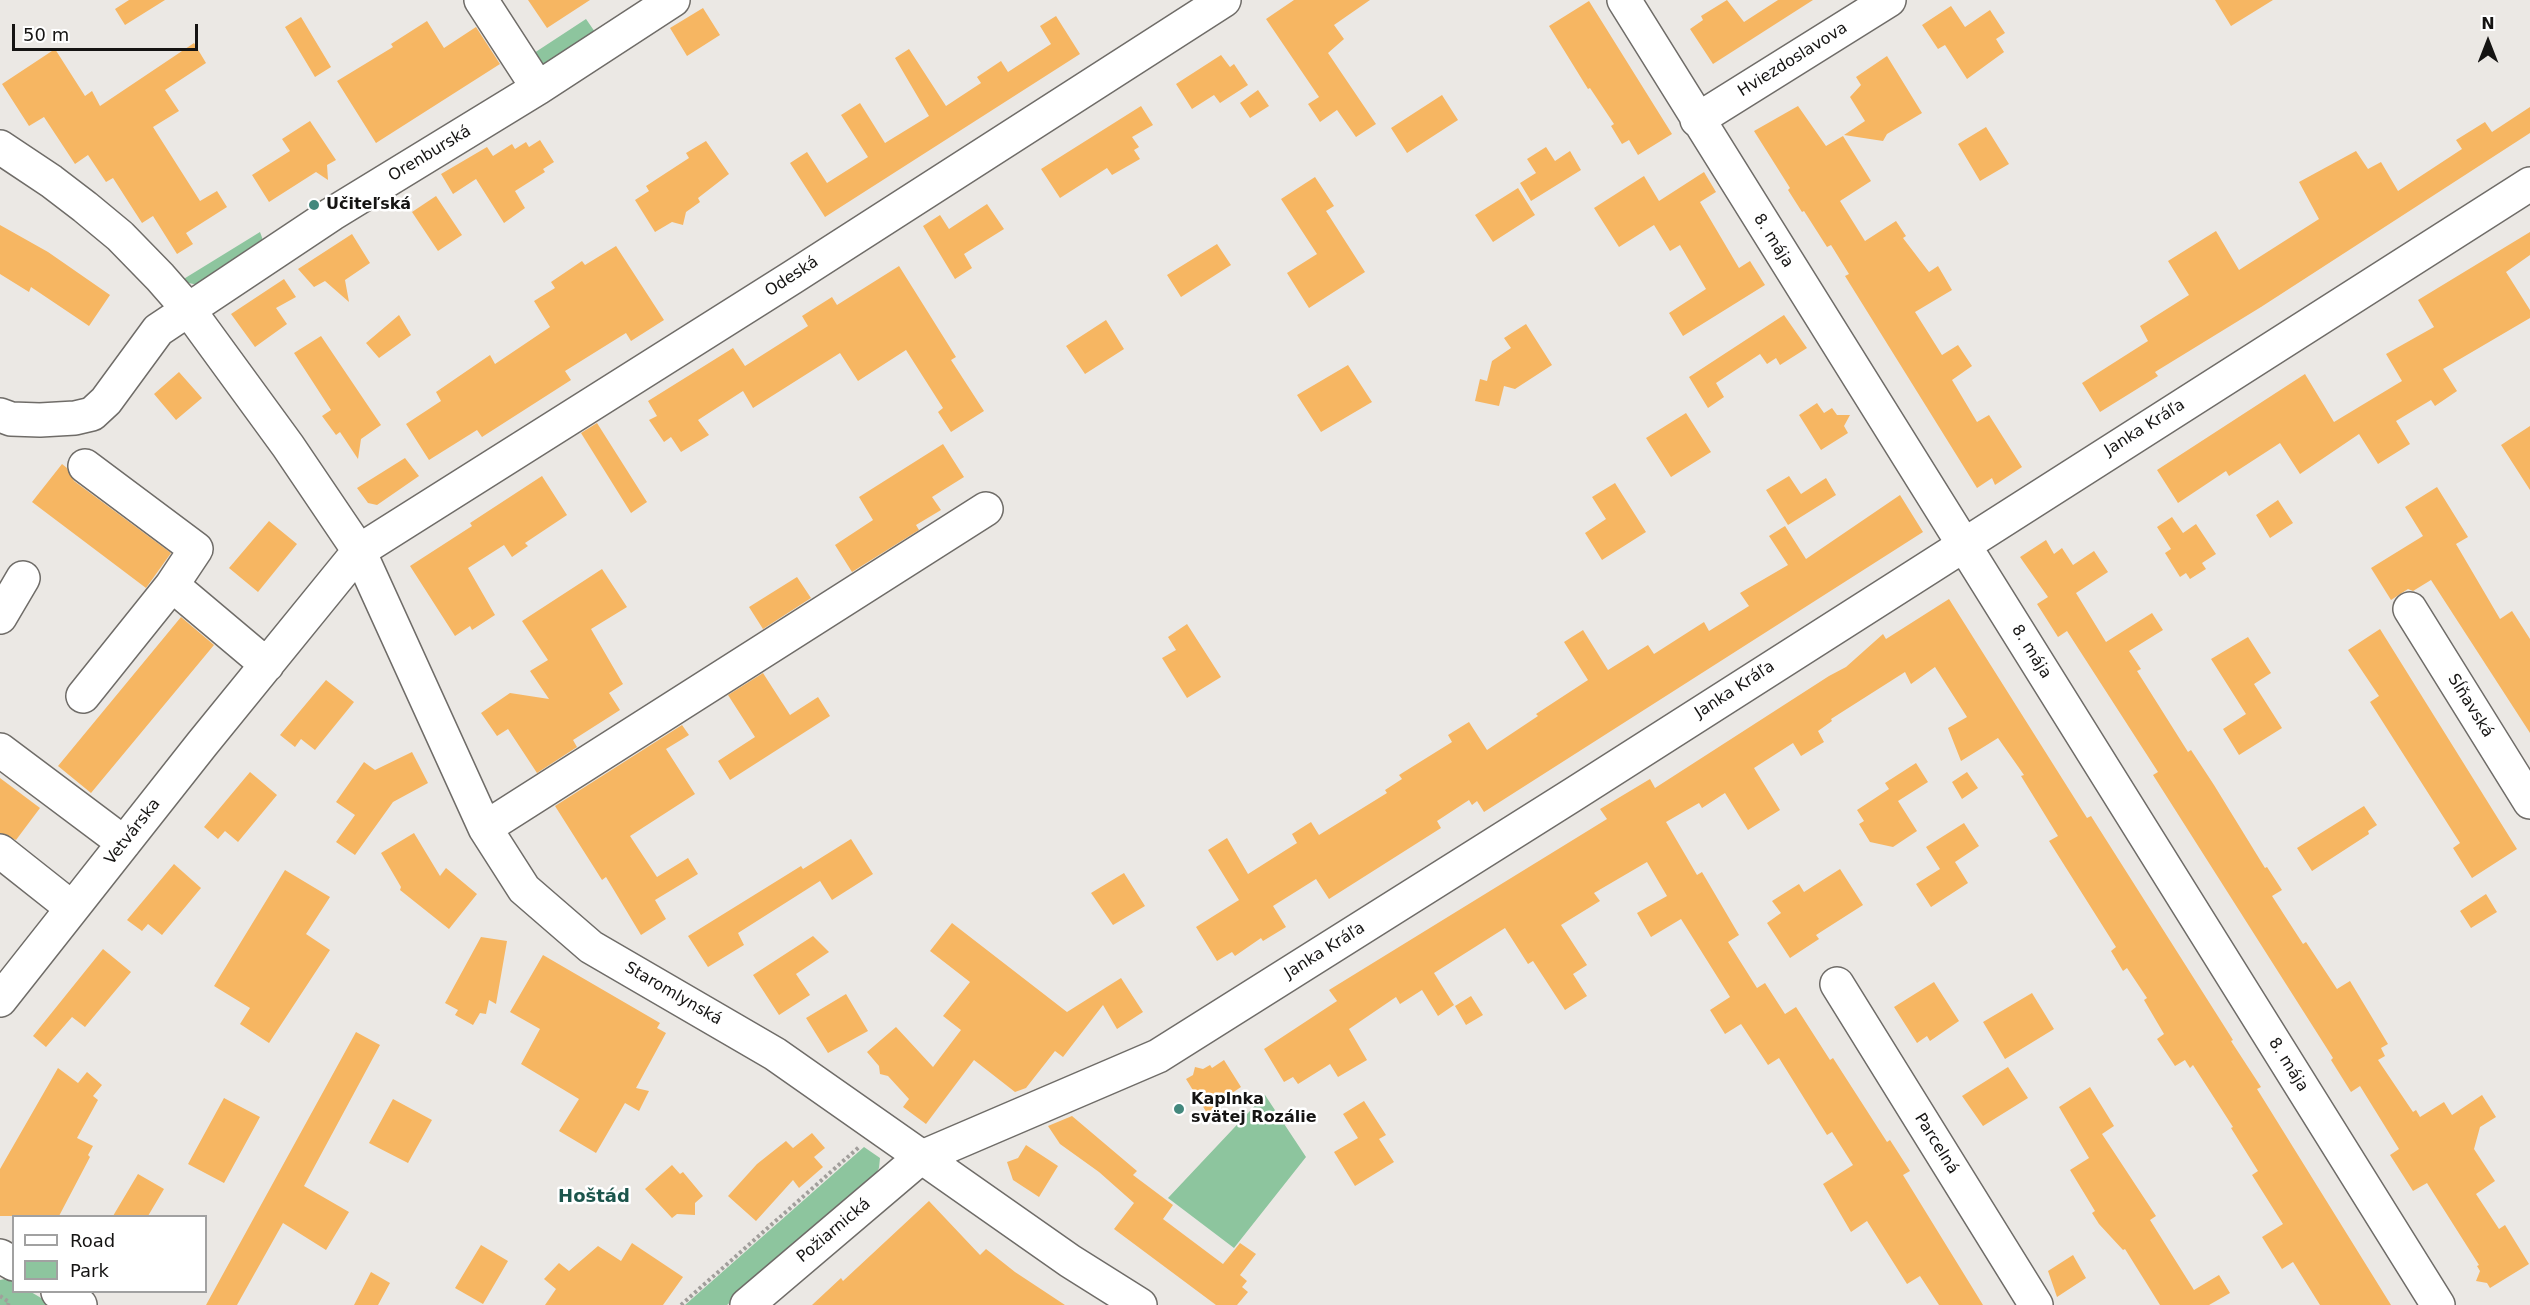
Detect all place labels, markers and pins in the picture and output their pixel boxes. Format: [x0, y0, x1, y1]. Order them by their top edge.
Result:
place label: Učiteľská [326, 195, 411, 215]
marker: Učiteľská [307, 198, 321, 212]
place label: Kaplnka svätej Rozálie [1191, 1090, 1317, 1128]
marker: Kaplnka svätej Rozálie [1172, 1102, 1186, 1116]

